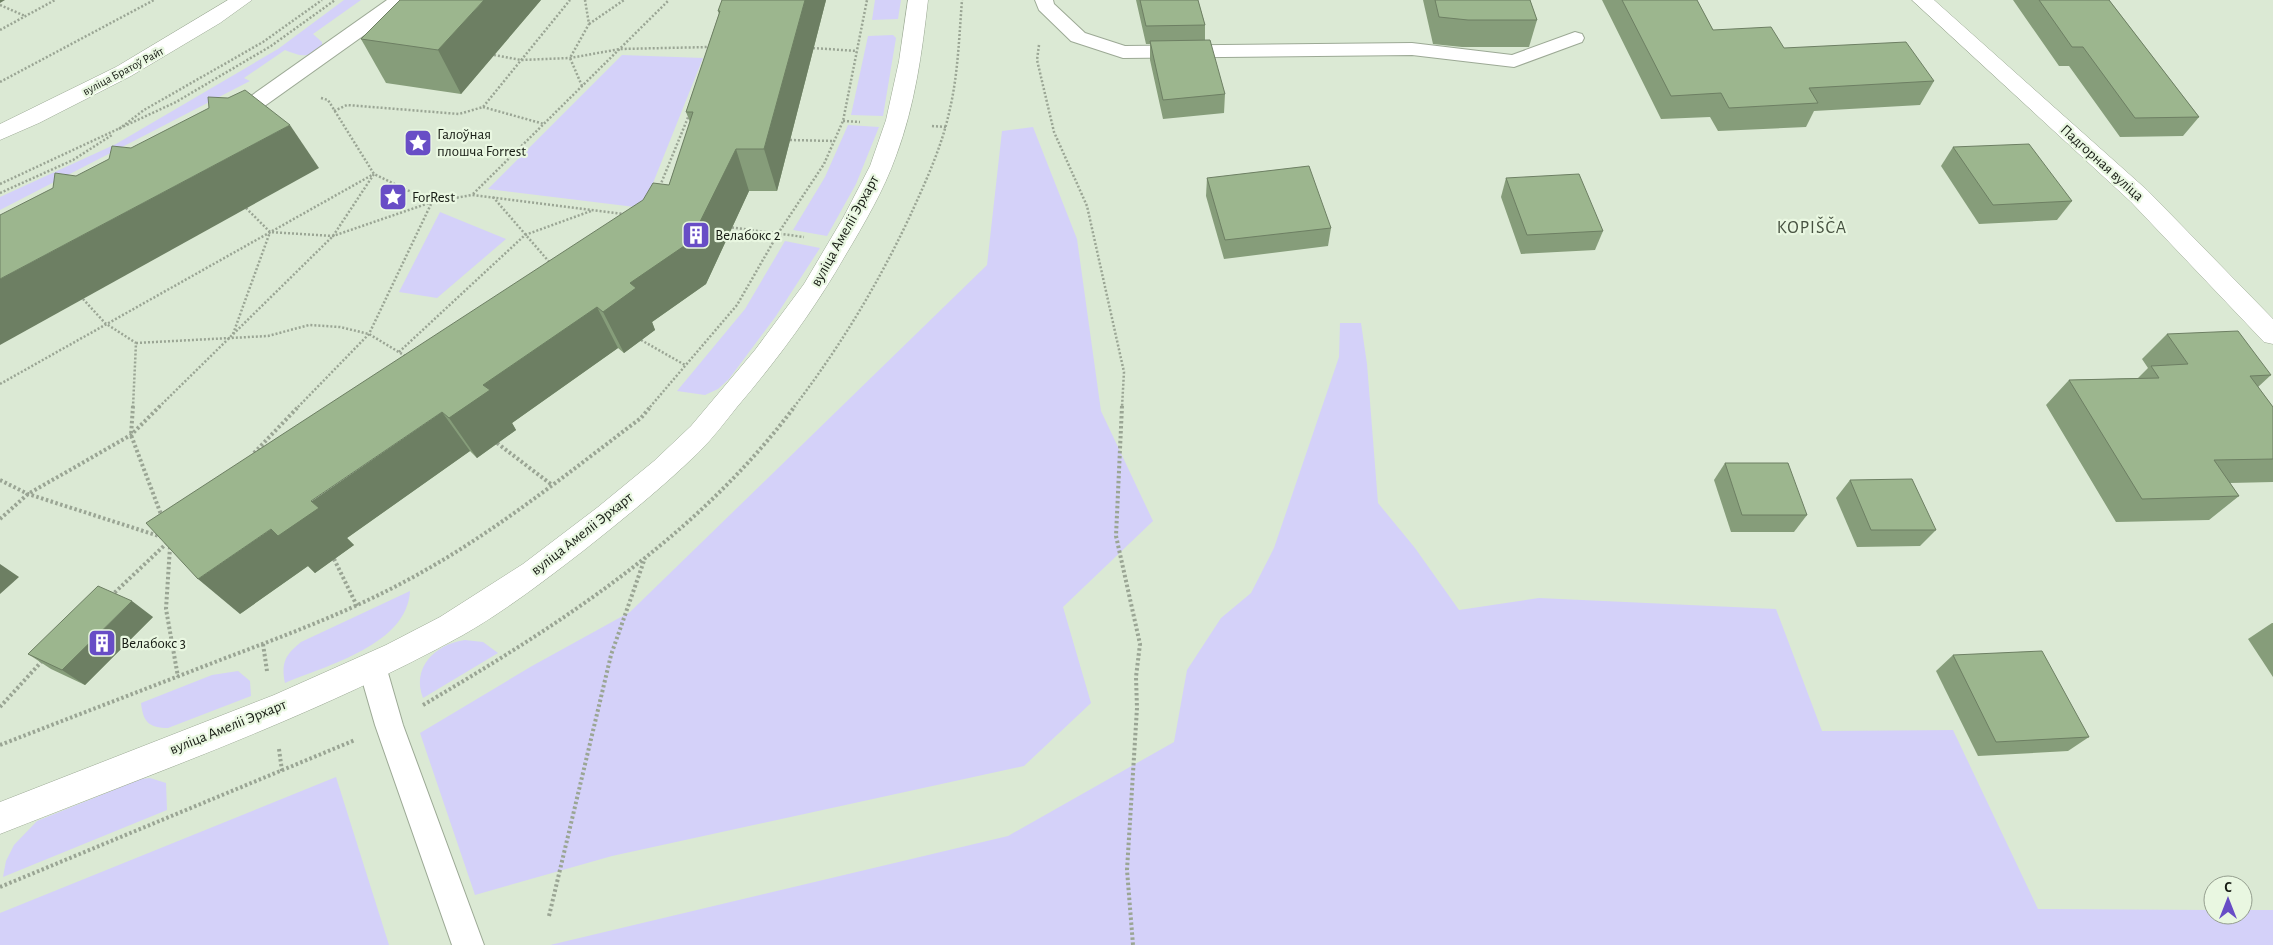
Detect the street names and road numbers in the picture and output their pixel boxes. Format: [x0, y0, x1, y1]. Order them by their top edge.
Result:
street label: вуліца Братоў Райт [80, 44, 167, 98]
street label: Падгорная вуліца [2058, 122, 2147, 204]
street label: вуліца Амеліі Эрхарт [808, 173, 882, 289]
street label: вуліца Амеліі Эрхарт [528, 489, 636, 578]
street label: вуліца Амеліі Эрхарт [168, 697, 289, 757]

